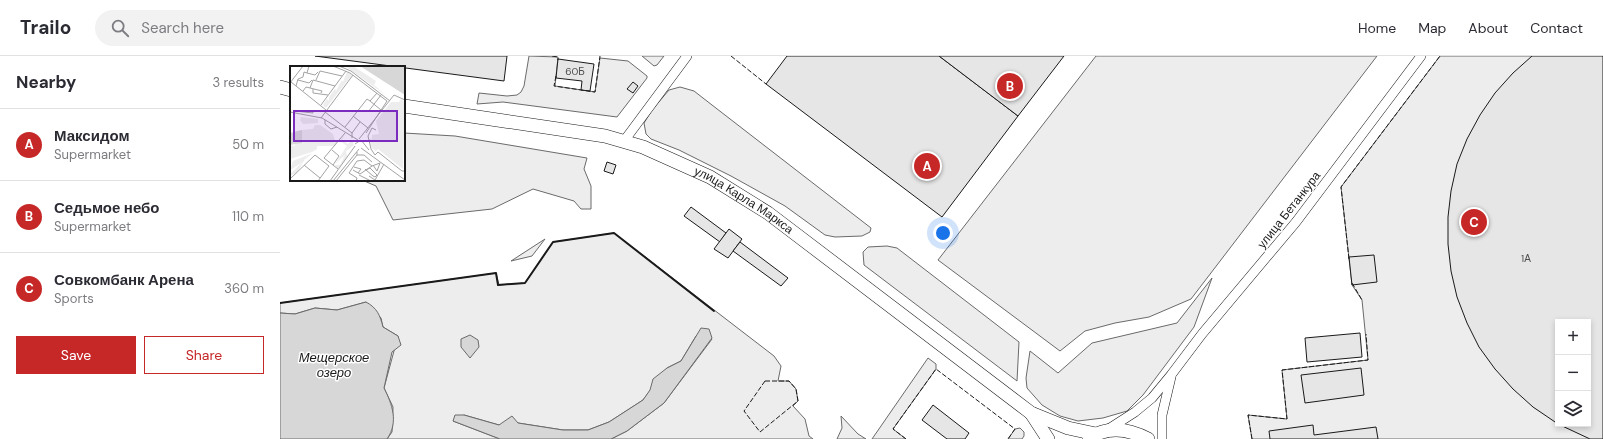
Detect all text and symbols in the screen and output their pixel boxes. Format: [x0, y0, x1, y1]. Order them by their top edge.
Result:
search box [95, 10, 375, 46]
text: Trailo [20, 15, 71, 40]
icon: search [109, 17, 131, 39]
text: Search here [141, 18, 224, 38]
text: Home [1358, 19, 1396, 37]
text: Map [1418, 19, 1446, 37]
text: About [1468, 19, 1508, 37]
text: Contact [1530, 19, 1583, 37]
house number: 60Б [565, 65, 585, 78]
inset map [290, 66, 405, 181]
text: Nearby [16, 71, 76, 93]
pin: B [997, 71, 1023, 101]
text: 3 results [212, 74, 264, 91]
text: Максидом [54, 126, 129, 146]
text: A [24, 136, 34, 153]
text: 50 m [232, 136, 264, 153]
text: Supermarket [54, 146, 131, 163]
pin: A [914, 151, 940, 181]
street label: улица Карла Маркса [692, 163, 797, 238]
street label: улица Бетанкура [1254, 168, 1324, 252]
text: Седьмое небо [54, 198, 159, 218]
pin: C [1461, 207, 1487, 237]
text: B [25, 208, 33, 225]
text: 110 m [232, 208, 264, 225]
text: Supermarket [54, 218, 131, 235]
your location [933, 223, 953, 243]
house number: 1А [1521, 252, 1531, 265]
text: Совкомбанк Арена [54, 270, 194, 290]
text: C [24, 280, 34, 297]
text: 360 m [224, 280, 264, 297]
text: Sports [54, 290, 94, 307]
map controls [1555, 319, 1591, 427]
button: + [1555, 319, 1591, 355]
button: Save [16, 336, 136, 374]
button: Share [144, 336, 264, 374]
water label: Мещерское озеро [299, 349, 369, 381]
button: − [1555, 355, 1591, 391]
button: layers [1555, 391, 1591, 427]

